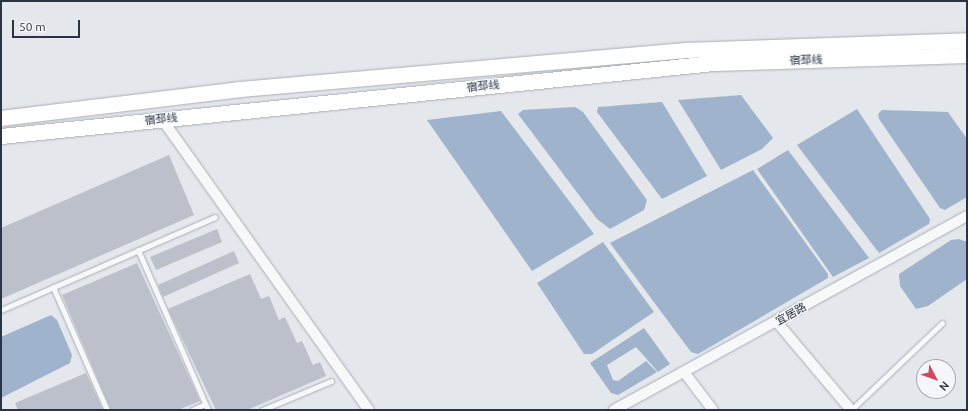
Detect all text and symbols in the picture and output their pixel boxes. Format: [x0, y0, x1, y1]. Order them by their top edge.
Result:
scale bar [14, 12, 82, 38]
text: 50 m [19, 20, 46, 33]
street label: 宿邳线 [789, 53, 823, 67]
street label: 宿邳线 [466, 78, 500, 94]
street label: 宿邳线 [144, 111, 178, 127]
street label: 宜居路 [773, 300, 809, 328]
north arrow [916, 359, 956, 399]
text: N [937, 379, 952, 393]

